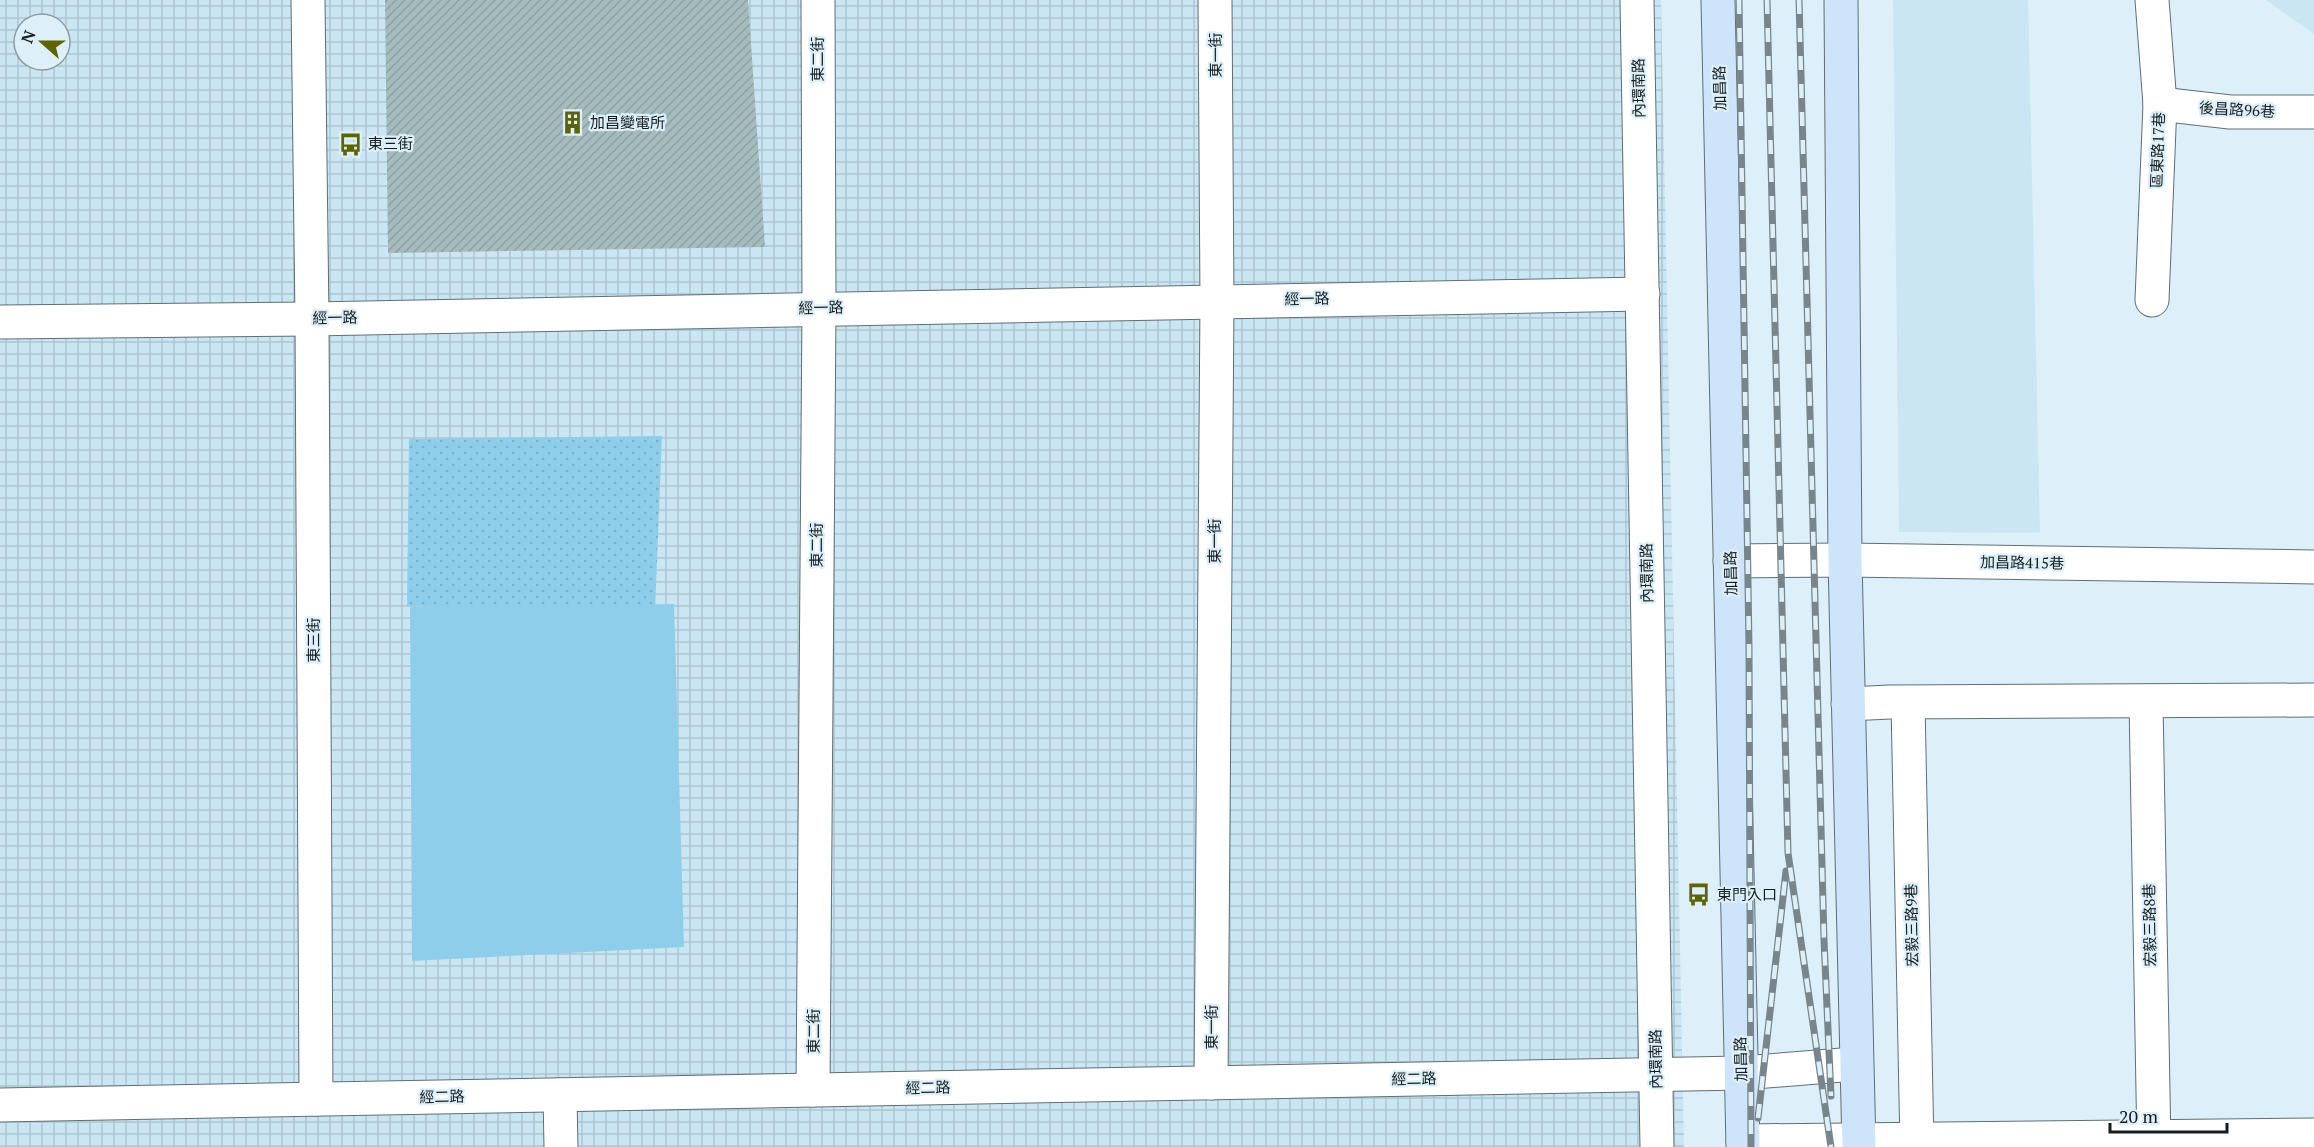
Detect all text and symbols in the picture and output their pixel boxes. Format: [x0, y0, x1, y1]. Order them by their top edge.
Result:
north arrow [12, 12, 72, 72]
text: N [16, 27, 40, 46]
street label: 東一街 [1205, 32, 1225, 78]
street label: 東二街 [807, 36, 827, 82]
street label: 內環南路 [1627, 58, 1649, 118]
street label: 加昌路 [1709, 65, 1729, 111]
street label: 後昌路96巷 [2199, 97, 2276, 121]
building icon: 加昌變電所 [559, 110, 585, 136]
place label: 加昌變電所 [590, 112, 665, 132]
street label: 區東路17巷 [2146, 112, 2168, 188]
bus stop icon: 東三街 [337, 131, 363, 157]
place label: 東三街 [368, 133, 413, 153]
street label: 經一路 [1284, 288, 1330, 308]
street label: 經一路 [798, 297, 844, 317]
street label: 經一路 [312, 307, 358, 327]
street label: 東一街 [1204, 518, 1224, 564]
street label: 東二街 [806, 522, 826, 568]
street label: 內環南路 [1635, 543, 1657, 603]
street label: 加昌路 [1720, 550, 1740, 596]
street label: 加昌路415巷 [1980, 551, 2064, 573]
street label: 東三街 [303, 617, 323, 663]
bus stop icon: 東門入口 [1686, 882, 1712, 908]
street label: 宏毅三路9巷 [1900, 883, 1922, 967]
street label: 宏毅三路8巷 [2138, 883, 2160, 967]
place label: 東門入口 [1717, 884, 1777, 904]
street label: 東一街 [1201, 1004, 1221, 1050]
street label: 東二街 [803, 1008, 823, 1054]
street label: 內環南路 [1644, 1029, 1666, 1089]
street label: 加昌路 [1730, 1036, 1750, 1082]
street label: 經二路 [1391, 1068, 1437, 1088]
street label: 經二路 [905, 1077, 951, 1097]
street label: 經二路 [419, 1086, 465, 1106]
scale bar [2110, 1096, 2227, 1134]
text: 20 m [2119, 1104, 2159, 1128]

